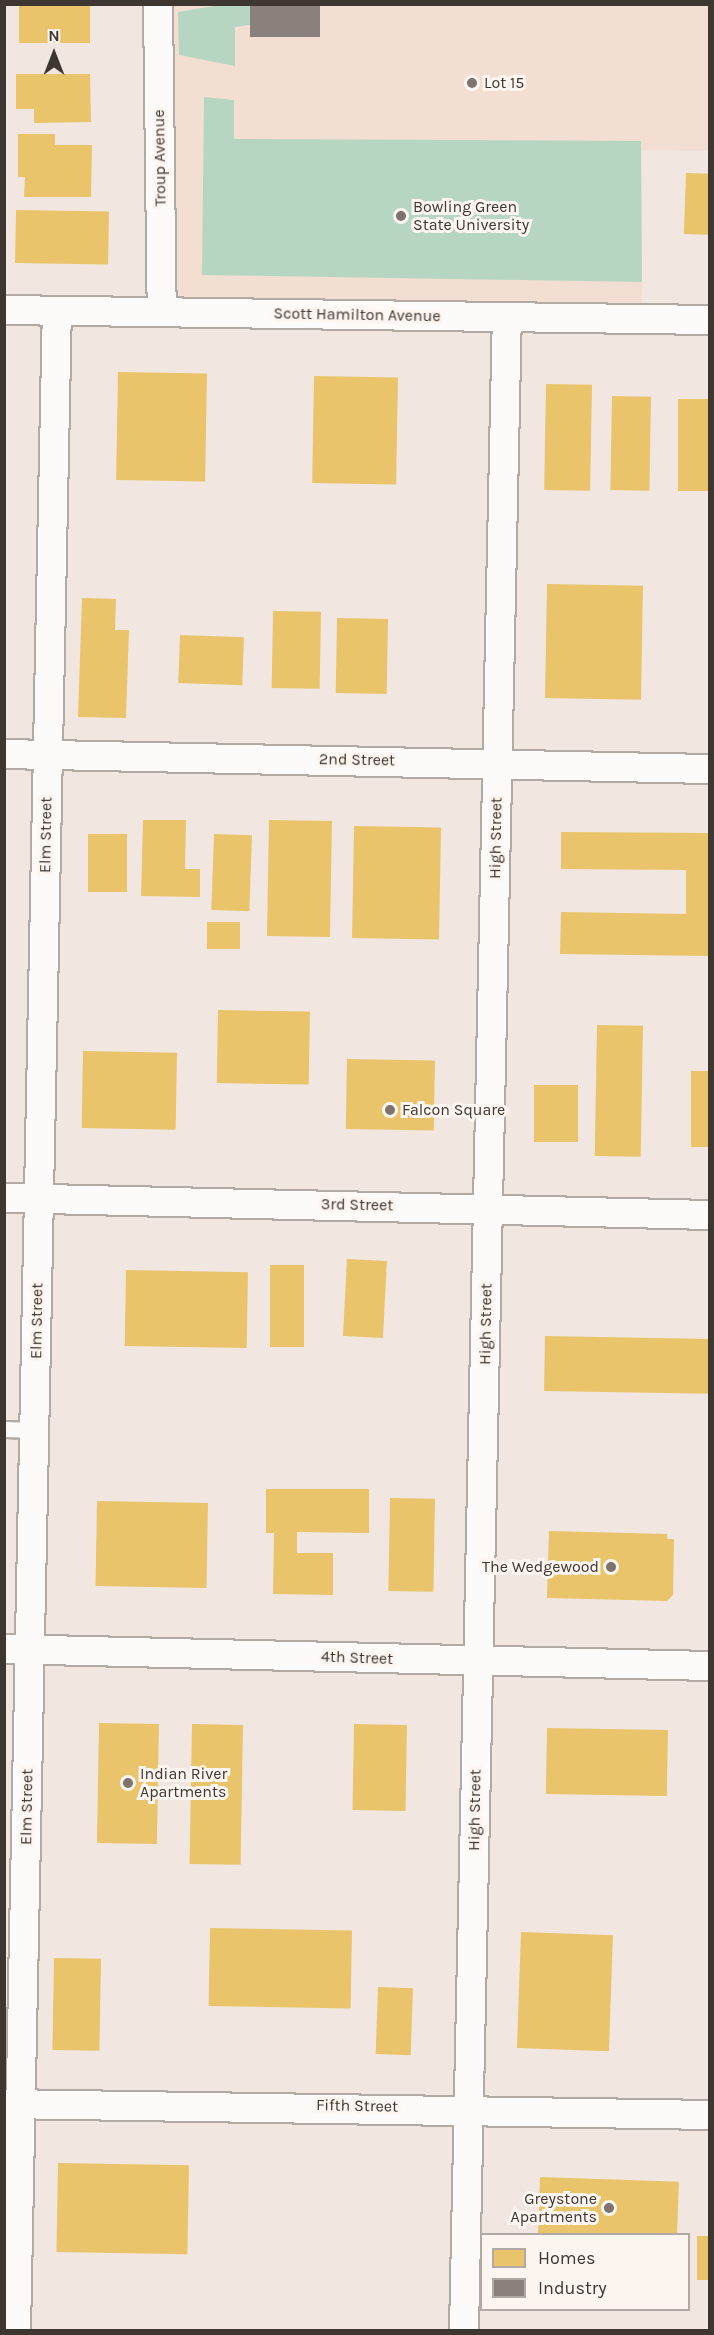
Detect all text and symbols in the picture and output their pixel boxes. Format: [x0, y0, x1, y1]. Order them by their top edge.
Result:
north arrow [24, 24, 84, 84]
text: N [48, 26, 60, 45]
place label: Lot 15 [484, 73, 524, 93]
marker: Lot 15 [465, 76, 479, 90]
street label: Troup Avenue [150, 109, 170, 207]
place label: Bowling Green State University [413, 197, 529, 235]
marker: Bowling Green State University [394, 209, 408, 223]
street label: Scott Hamilton Avenue [273, 304, 441, 326]
street label: 2nd Street [319, 750, 395, 770]
street label: Elm Street [36, 797, 56, 873]
street label: High Street [486, 797, 506, 879]
place label: Falcon Square [402, 1100, 505, 1120]
marker: Falcon Square [383, 1103, 397, 1117]
street label: 3rd Street [321, 1195, 393, 1215]
street label: Elm Street [27, 1283, 47, 1359]
street label: High Street [476, 1283, 496, 1365]
place label: The Wedgewood [482, 1557, 599, 1577]
marker: The Wedgewood [604, 1560, 618, 1574]
street label: 4th Street [321, 1647, 393, 1669]
place label: Indian River Apartments [140, 1764, 227, 1802]
street label: Elm Street [17, 1769, 37, 1845]
street label: High Street [465, 1769, 485, 1851]
marker: Indian River Apartments [121, 1776, 135, 1790]
street label: Fifth Street [316, 2096, 398, 2116]
place label: Greystone Apartments [511, 2189, 597, 2227]
marker: Greystone Apartments [602, 2201, 616, 2215]
legend [480, 2233, 690, 2311]
text: Homes [538, 2247, 595, 2269]
text: Industry [538, 2277, 607, 2299]

